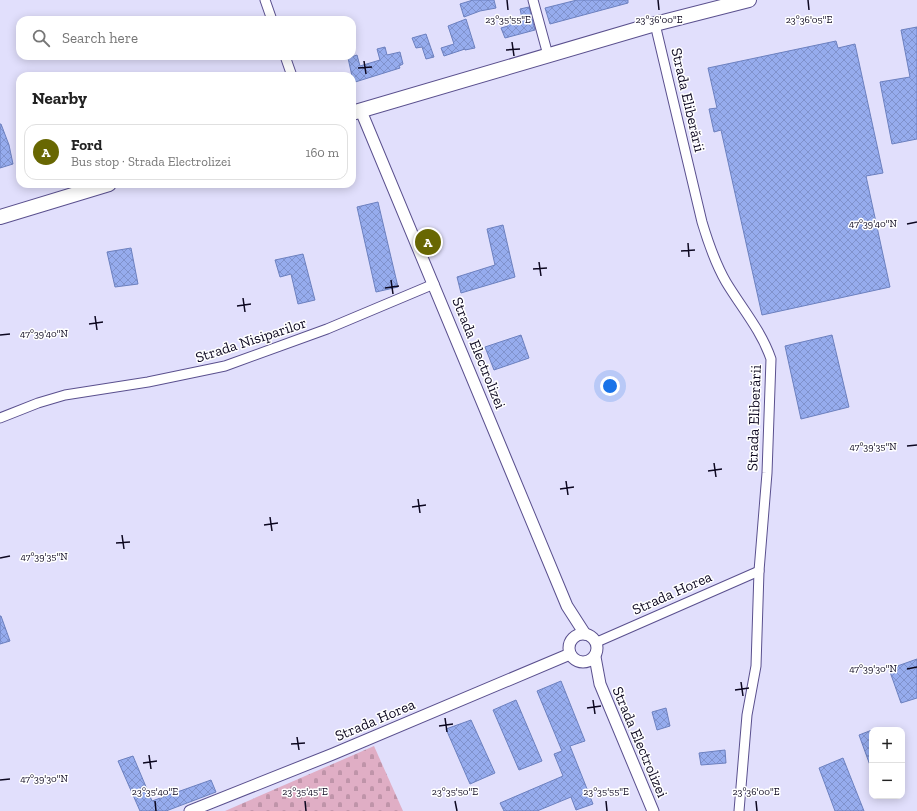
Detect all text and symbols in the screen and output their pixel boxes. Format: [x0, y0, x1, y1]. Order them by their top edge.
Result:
text: 23°35'55"E [485, 14, 531, 26]
text: 23°36'00"E [635, 14, 683, 26]
text: 23°36'05"E [786, 14, 832, 26]
search box [16, 16, 356, 60]
icon: search [30, 27, 52, 49]
text: Search here [62, 29, 138, 47]
street label: Strada Eliberării [667, 46, 709, 154]
text: Nearby [32, 88, 87, 108]
text: Ford [71, 136, 102, 154]
text: A [42, 145, 50, 160]
text: 160 m [305, 145, 339, 160]
text: Bus stop · Strada Electrolizei [71, 154, 231, 169]
text: 47°39'40"N [849, 218, 898, 230]
pin: A [415, 227, 441, 257]
street label: Strada Electrolizei [448, 295, 510, 411]
street label: Strada Nisiparilor [193, 314, 309, 366]
text: 47°39'40"N [20, 328, 69, 340]
street label: Strada Eliberării [743, 365, 765, 471]
your location [600, 376, 620, 396]
text: 47°39'35"N [849, 441, 897, 453]
text: 47°39'35"N [20, 551, 68, 563]
street label: Strada Horea [629, 567, 715, 619]
text: 47°39'30"N [849, 663, 897, 675]
street label: Strada Electrolizei [609, 684, 671, 800]
street label: Strada Horea [332, 695, 418, 745]
map controls [869, 727, 905, 799]
button: + [869, 727, 905, 763]
button: − [869, 763, 905, 799]
text: 47°39'30"N [20, 773, 68, 785]
text: 23°35'40"E [132, 786, 178, 798]
text: 23°35'45"E [282, 786, 328, 798]
text: 23°35'50"E [432, 786, 478, 798]
text: 23°35'55"E [583, 786, 629, 798]
text: 23°36'00"E [732, 786, 780, 798]

